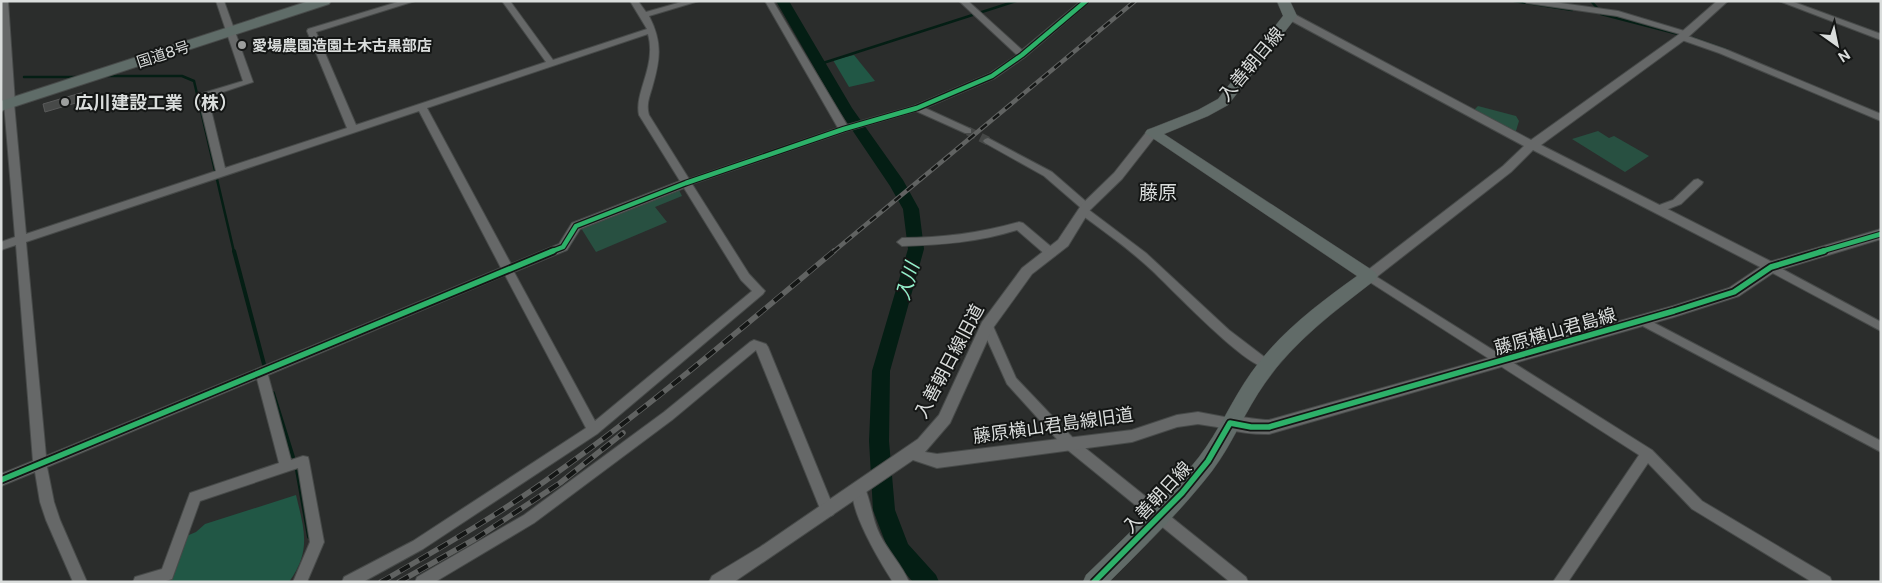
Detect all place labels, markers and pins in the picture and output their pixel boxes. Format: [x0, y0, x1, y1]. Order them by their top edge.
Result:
place label: 愛場農園造園土木古黒部店 [252, 37, 432, 54]
marker: 愛場農園造園土木古黒部店 [236, 39, 248, 51]
place label: 広川建設工業（株） [75, 92, 237, 113]
marker: 広川建設工業（株） [59, 96, 71, 108]

